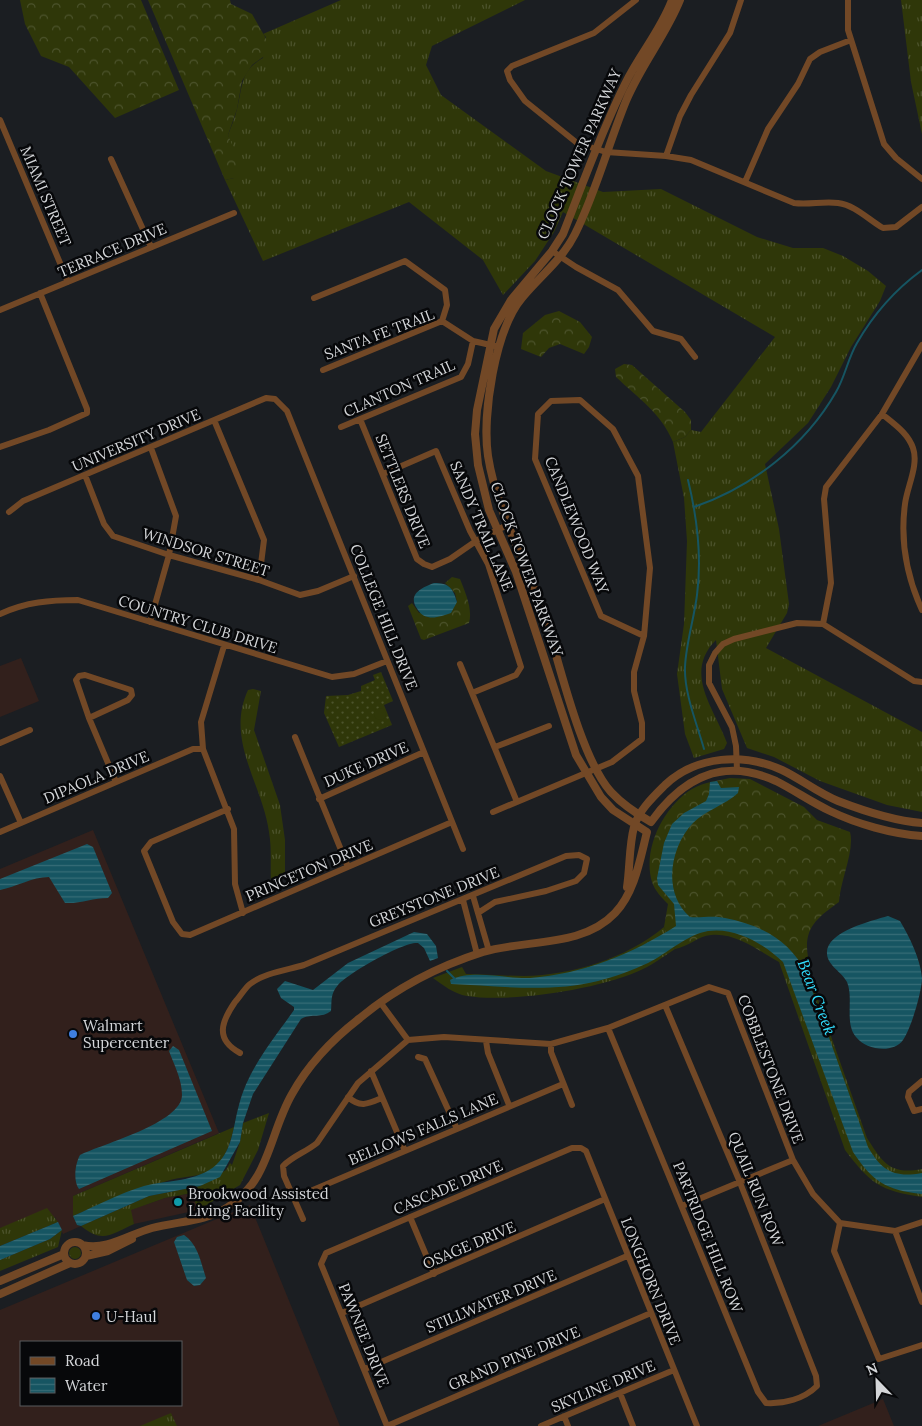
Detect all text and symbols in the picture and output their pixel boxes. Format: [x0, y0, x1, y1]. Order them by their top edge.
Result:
street label: CLOCK TOWER PARKWAY [533, 65, 625, 242]
street label: MIAMI STREET [16, 143, 76, 249]
street label: TERRACE DRIVE [55, 219, 169, 281]
street label: SANTA FE TRAIL [321, 304, 437, 364]
street label: CLANTON TRAIL [340, 355, 458, 421]
street label: UNIVERSITY DRIVE [69, 404, 203, 476]
street label: SETTLERS DRIVE [371, 431, 435, 551]
street label: CANDLEWOOD WAY [541, 454, 613, 597]
street label: SANDY TRAIL LANE [446, 458, 518, 594]
street label: CLOCK TOWER PARKWAY [486, 479, 568, 659]
street label: WINDSOR STREET [140, 524, 272, 580]
street label: COLLEGE HILL DRIVE [346, 541, 422, 693]
street label: COUNTRY CLUB DRIVE [116, 591, 280, 657]
street label: DUKE DRIVE [321, 737, 411, 791]
street label: DIPAOLA DRIVE [40, 746, 152, 808]
street label: PRINCETON DRIVE [243, 835, 375, 905]
street label: GREYSTONE DRIVE [366, 862, 502, 932]
water label: Bear Creek [793, 956, 841, 1038]
street label: COBBLESTONE DRIVE [734, 992, 808, 1146]
place label: Walmart Supercenter [83, 1016, 170, 1052]
marker: Walmart Supercenter [67, 1028, 79, 1040]
street label: BELLOWS FALLS LANE [345, 1089, 501, 1169]
street label: QUAIL RUN ROW [724, 1129, 788, 1250]
street label: CASCADE DRIVE [391, 1155, 505, 1219]
street label: PARTRIDGE HILL ROW [669, 1159, 747, 1316]
place label: Brookwood Assisted Living Facility [188, 1184, 329, 1220]
marker: Brookwood Assisted Living Facility [172, 1196, 184, 1208]
street label: LONGHORN DRIVE [617, 1215, 685, 1347]
street label: OSAGE DRIVE [420, 1217, 518, 1273]
street label: STILLWATER DRIVE [423, 1265, 559, 1337]
street label: PAWNEE DRIVE [334, 1280, 394, 1390]
place label: U-Haul [106, 1307, 157, 1326]
marker: U-Haul [90, 1310, 102, 1322]
street label: GRAND PINE DRIVE [445, 1322, 583, 1394]
legend [20, 1341, 182, 1406]
text: Road [65, 1351, 100, 1370]
street label: SKYLINE DRIVE [548, 1356, 658, 1416]
north arrow [852, 1356, 902, 1406]
text: N [863, 1359, 881, 1379]
text: Water [65, 1376, 108, 1395]

